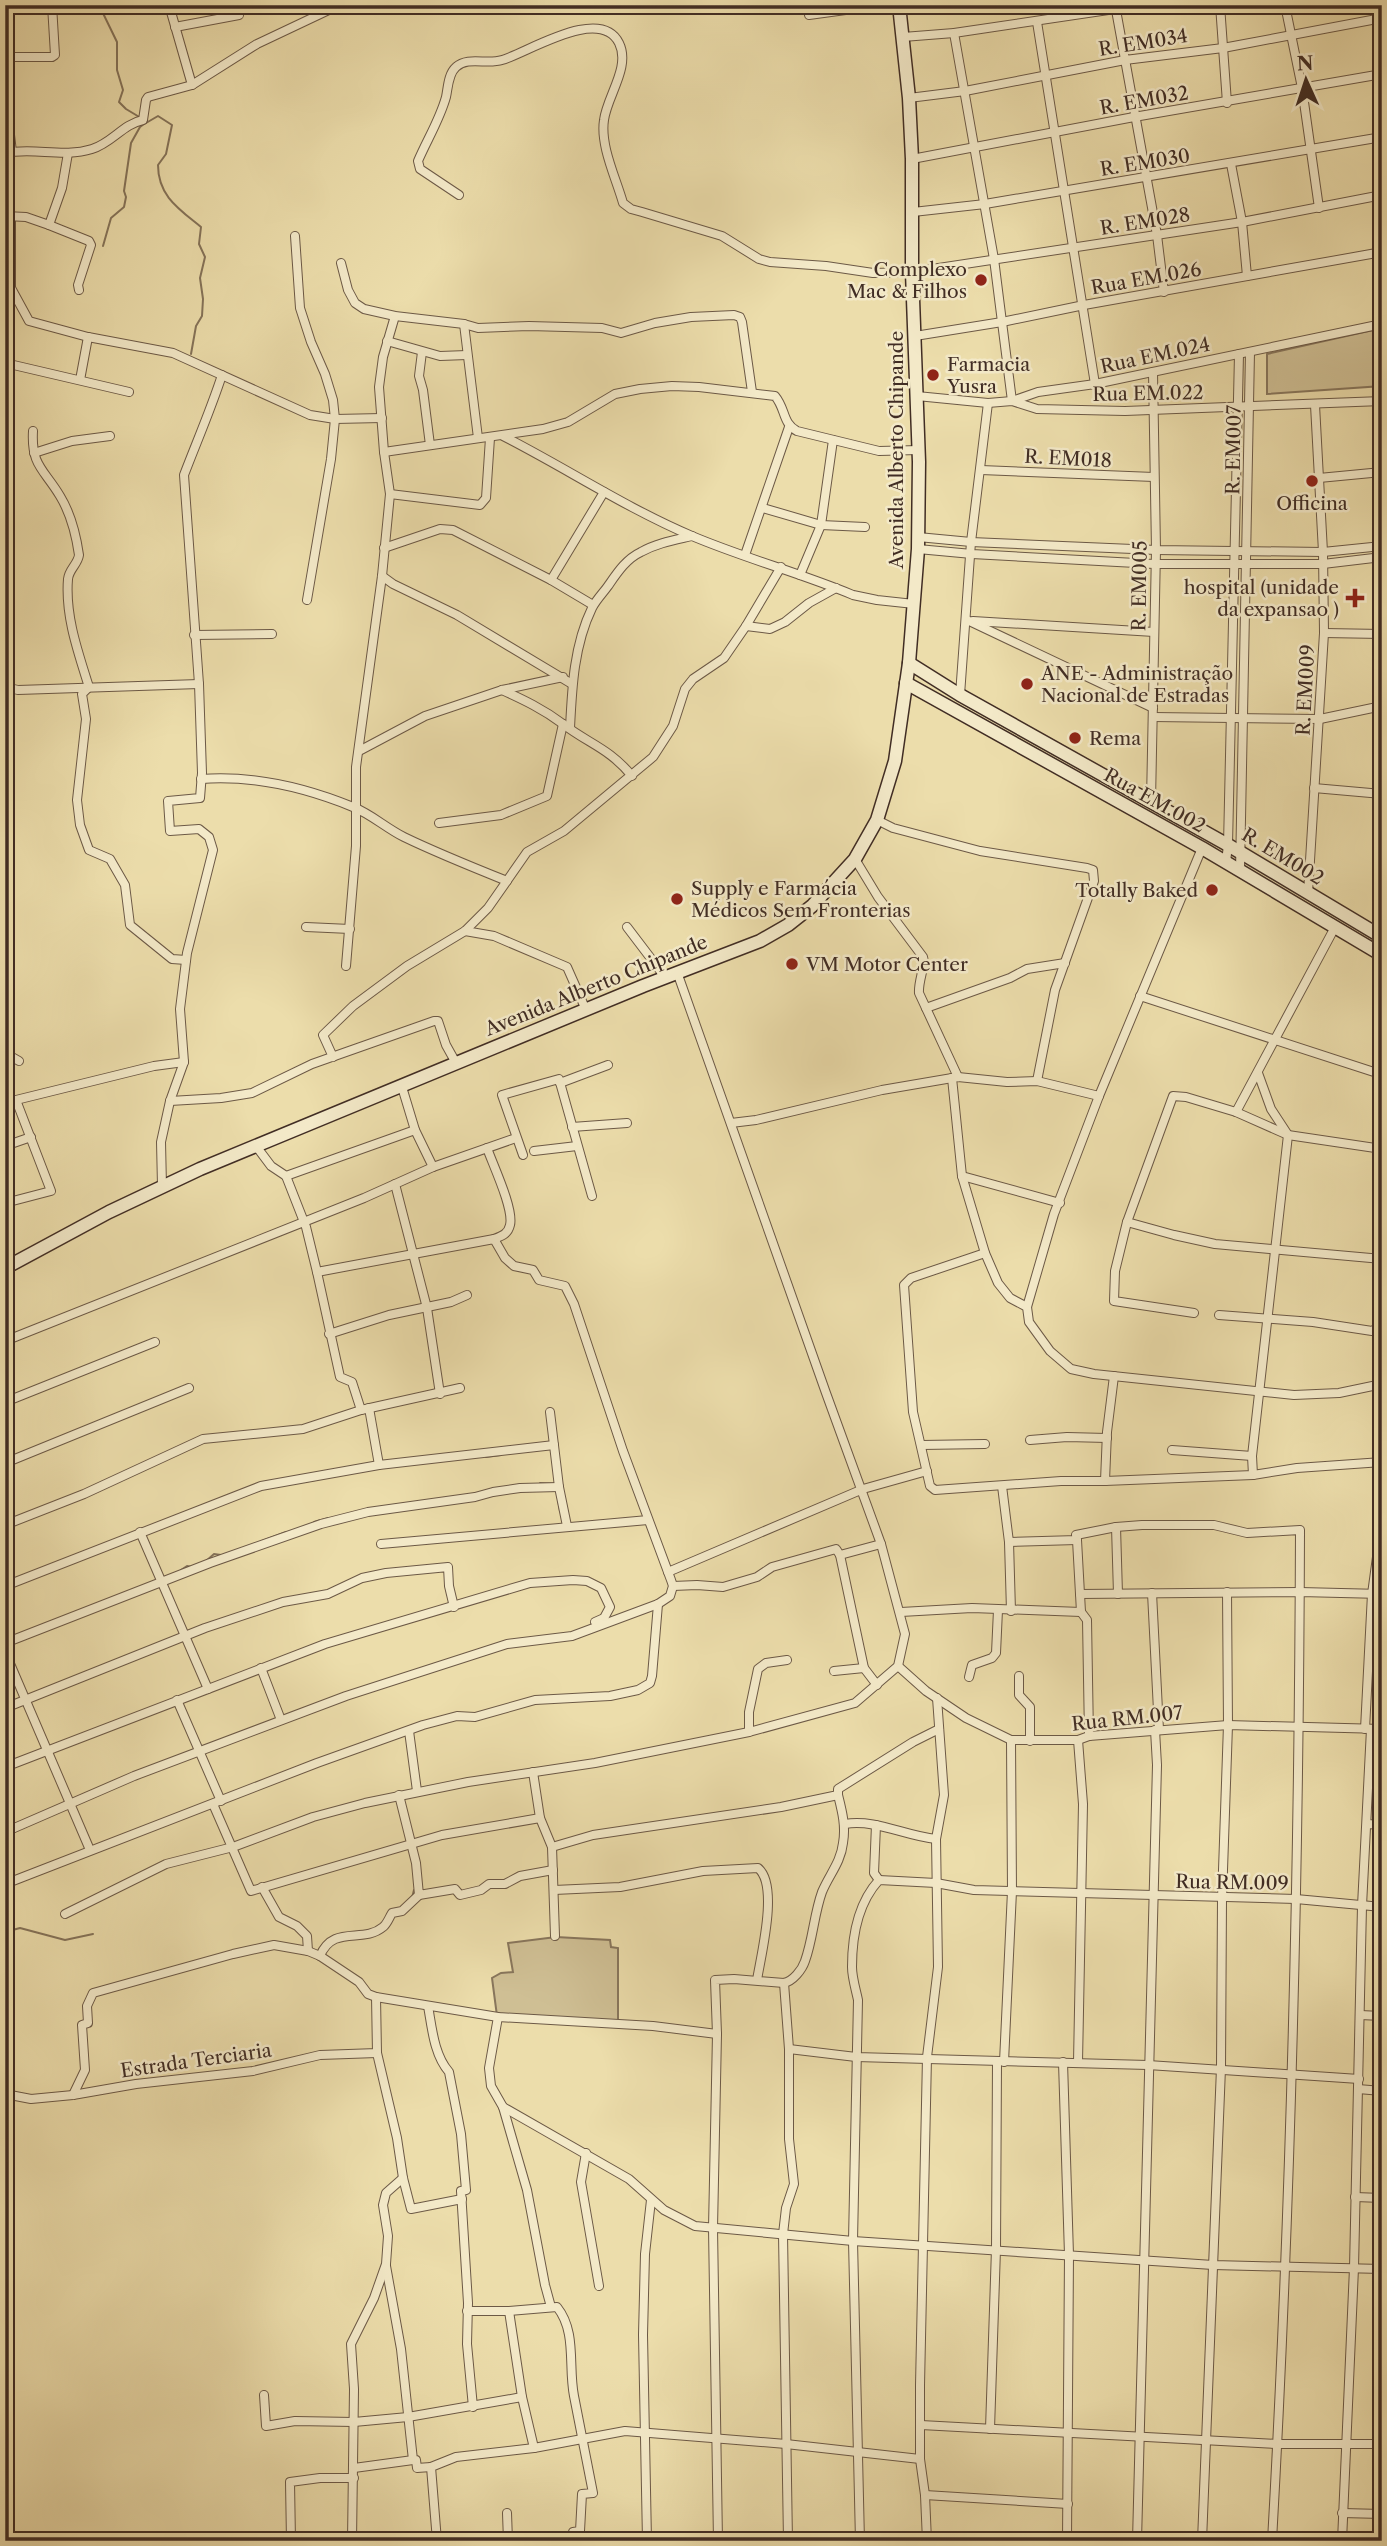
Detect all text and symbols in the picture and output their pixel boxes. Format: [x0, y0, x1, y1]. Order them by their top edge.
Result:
street label: R. EM034 [1097, 24, 1189, 61]
north arrow [1272, 46, 1342, 116]
text: N [1296, 52, 1314, 75]
street label: R. EM032 [1098, 81, 1190, 120]
street label: R. EM030 [1098, 144, 1192, 181]
street label: R. EM028 [1099, 203, 1192, 240]
street label: Rua EM.026 [1089, 257, 1203, 299]
place label: Complexo Mac & Filhos [847, 258, 967, 303]
marker: Complexo Mac & Filhos [973, 272, 989, 288]
street label: Avenida Alberto Chipande [885, 331, 908, 570]
street label: Rua EM.024 [1098, 333, 1212, 378]
place label: Farmacia Yusra [946, 353, 1030, 398]
marker: Farmacia Yusra [925, 367, 941, 383]
street label: Rua EM.022 [1092, 381, 1204, 406]
street label: R. EM007 [1221, 404, 1246, 495]
street label: R. EM018 [1024, 445, 1112, 472]
marker: Officina [1304, 473, 1320, 489]
place label: Officina [1276, 492, 1348, 515]
street label: R. EM005 [1127, 540, 1152, 632]
place label: hospital (unidade da expansao ) [1184, 576, 1339, 621]
marker: hospital (unidade da expansao ) [1345, 588, 1365, 608]
street label: R. EM009 [1292, 644, 1319, 736]
place label: ANE - Administração Nacional de Estradas [1040, 662, 1233, 707]
marker: ANE - Administração Nacional de Estradas [1019, 676, 1035, 692]
place label: Rema [1089, 727, 1141, 750]
marker: Rema [1067, 730, 1083, 746]
street label: Rua EM.002 [1100, 763, 1210, 838]
street label: R. EM002 [1238, 823, 1328, 890]
place label: Supply e Farmácia Médicos Sem Fronterias [691, 877, 911, 922]
place label: Totally Baked [1075, 879, 1198, 902]
marker: Totally Baked [1204, 882, 1220, 898]
marker: Supply e Farmácia Médicos Sem Fronterias [669, 891, 685, 907]
street label: Avenida Alberto Chipande [481, 930, 711, 1041]
place label: VM Motor Center [805, 953, 968, 976]
marker: VM Motor Center [784, 956, 800, 972]
street label: Rua RM.007 [1070, 1701, 1184, 1736]
street label: Rua RM.009 [1175, 1870, 1289, 1895]
street label: Estrada Terciaria [119, 2039, 273, 2082]

